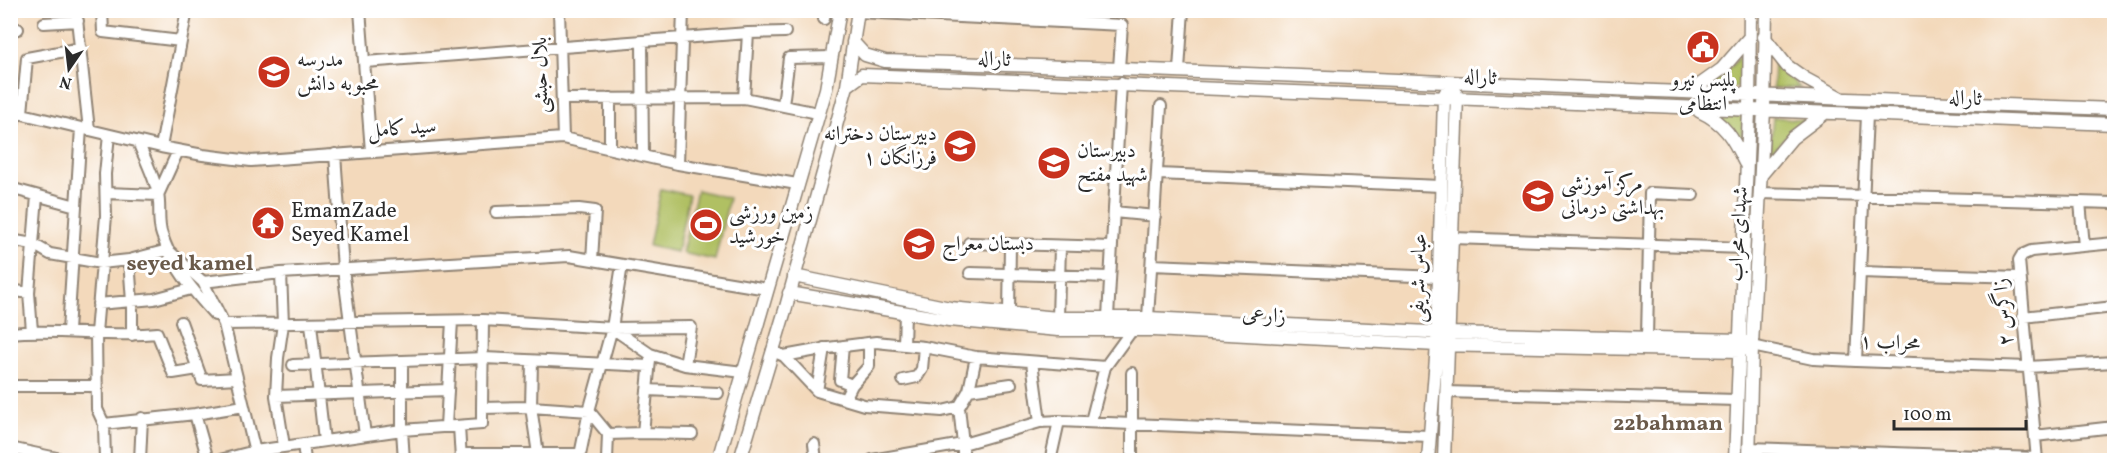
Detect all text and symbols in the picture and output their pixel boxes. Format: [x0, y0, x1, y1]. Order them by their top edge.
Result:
public building icon: پلیس نیرو انتظامی [1685, 29, 1721, 65]
street label: بلال حبشی [526, 36, 556, 114]
north arrow [39, 39, 99, 99]
street label: ثاراله [977, 45, 1012, 75]
place label: مدرسه محبوبه دانش [297, 46, 379, 99]
school or university icon: مدرسه محبوبه دانش [256, 54, 292, 90]
street label: ثاراله [1463, 63, 1498, 93]
place label: پلیس نیرو انتظامی [1669, 66, 1736, 119]
text: N [57, 69, 74, 94]
street label: ثاراله [1948, 84, 1983, 114]
street label: سید کامل [367, 112, 437, 146]
place label: دبیرستان دخترانه فرزانگان ۱ [824, 120, 937, 173]
school or university icon: دبیرستان دخترانه فرزانگان ۱ [942, 128, 978, 164]
place label: دبیرستان شهید مفتح [1077, 137, 1148, 193]
school or university icon: دبیرستان شهید مفتح [1036, 145, 1072, 181]
place label: مرکز آموزشی بهداشتی درمانی [1561, 170, 1664, 223]
school or university icon: مرکز آموزشی بهداشتی درمانی [1520, 178, 1556, 214]
street label: شهدای محراب [1722, 186, 1756, 282]
place label: EmamZade Seyed Kamel [291, 197, 409, 250]
place label: زمین ورزشی خورشید [729, 199, 813, 252]
temple icon: EmamZade Seyed Kamel [250, 205, 286, 241]
sports icon: زمین ورزشی خورشید [688, 207, 724, 243]
school or university icon: دبستان معراج [901, 226, 937, 262]
place label: دبستان معراج [942, 230, 1034, 262]
street label: عباس شریفی [1403, 233, 1435, 323]
district label: seyed kamel [126, 249, 254, 280]
street label: زاگرس ۲ [1986, 277, 2021, 347]
street label: زارعی [1241, 300, 1287, 332]
street label: محراب ۱ [1859, 327, 1921, 359]
scale bar [1894, 393, 2026, 431]
text: 100 m [1903, 403, 1952, 428]
district label: 22bahman [1613, 409, 1723, 440]

